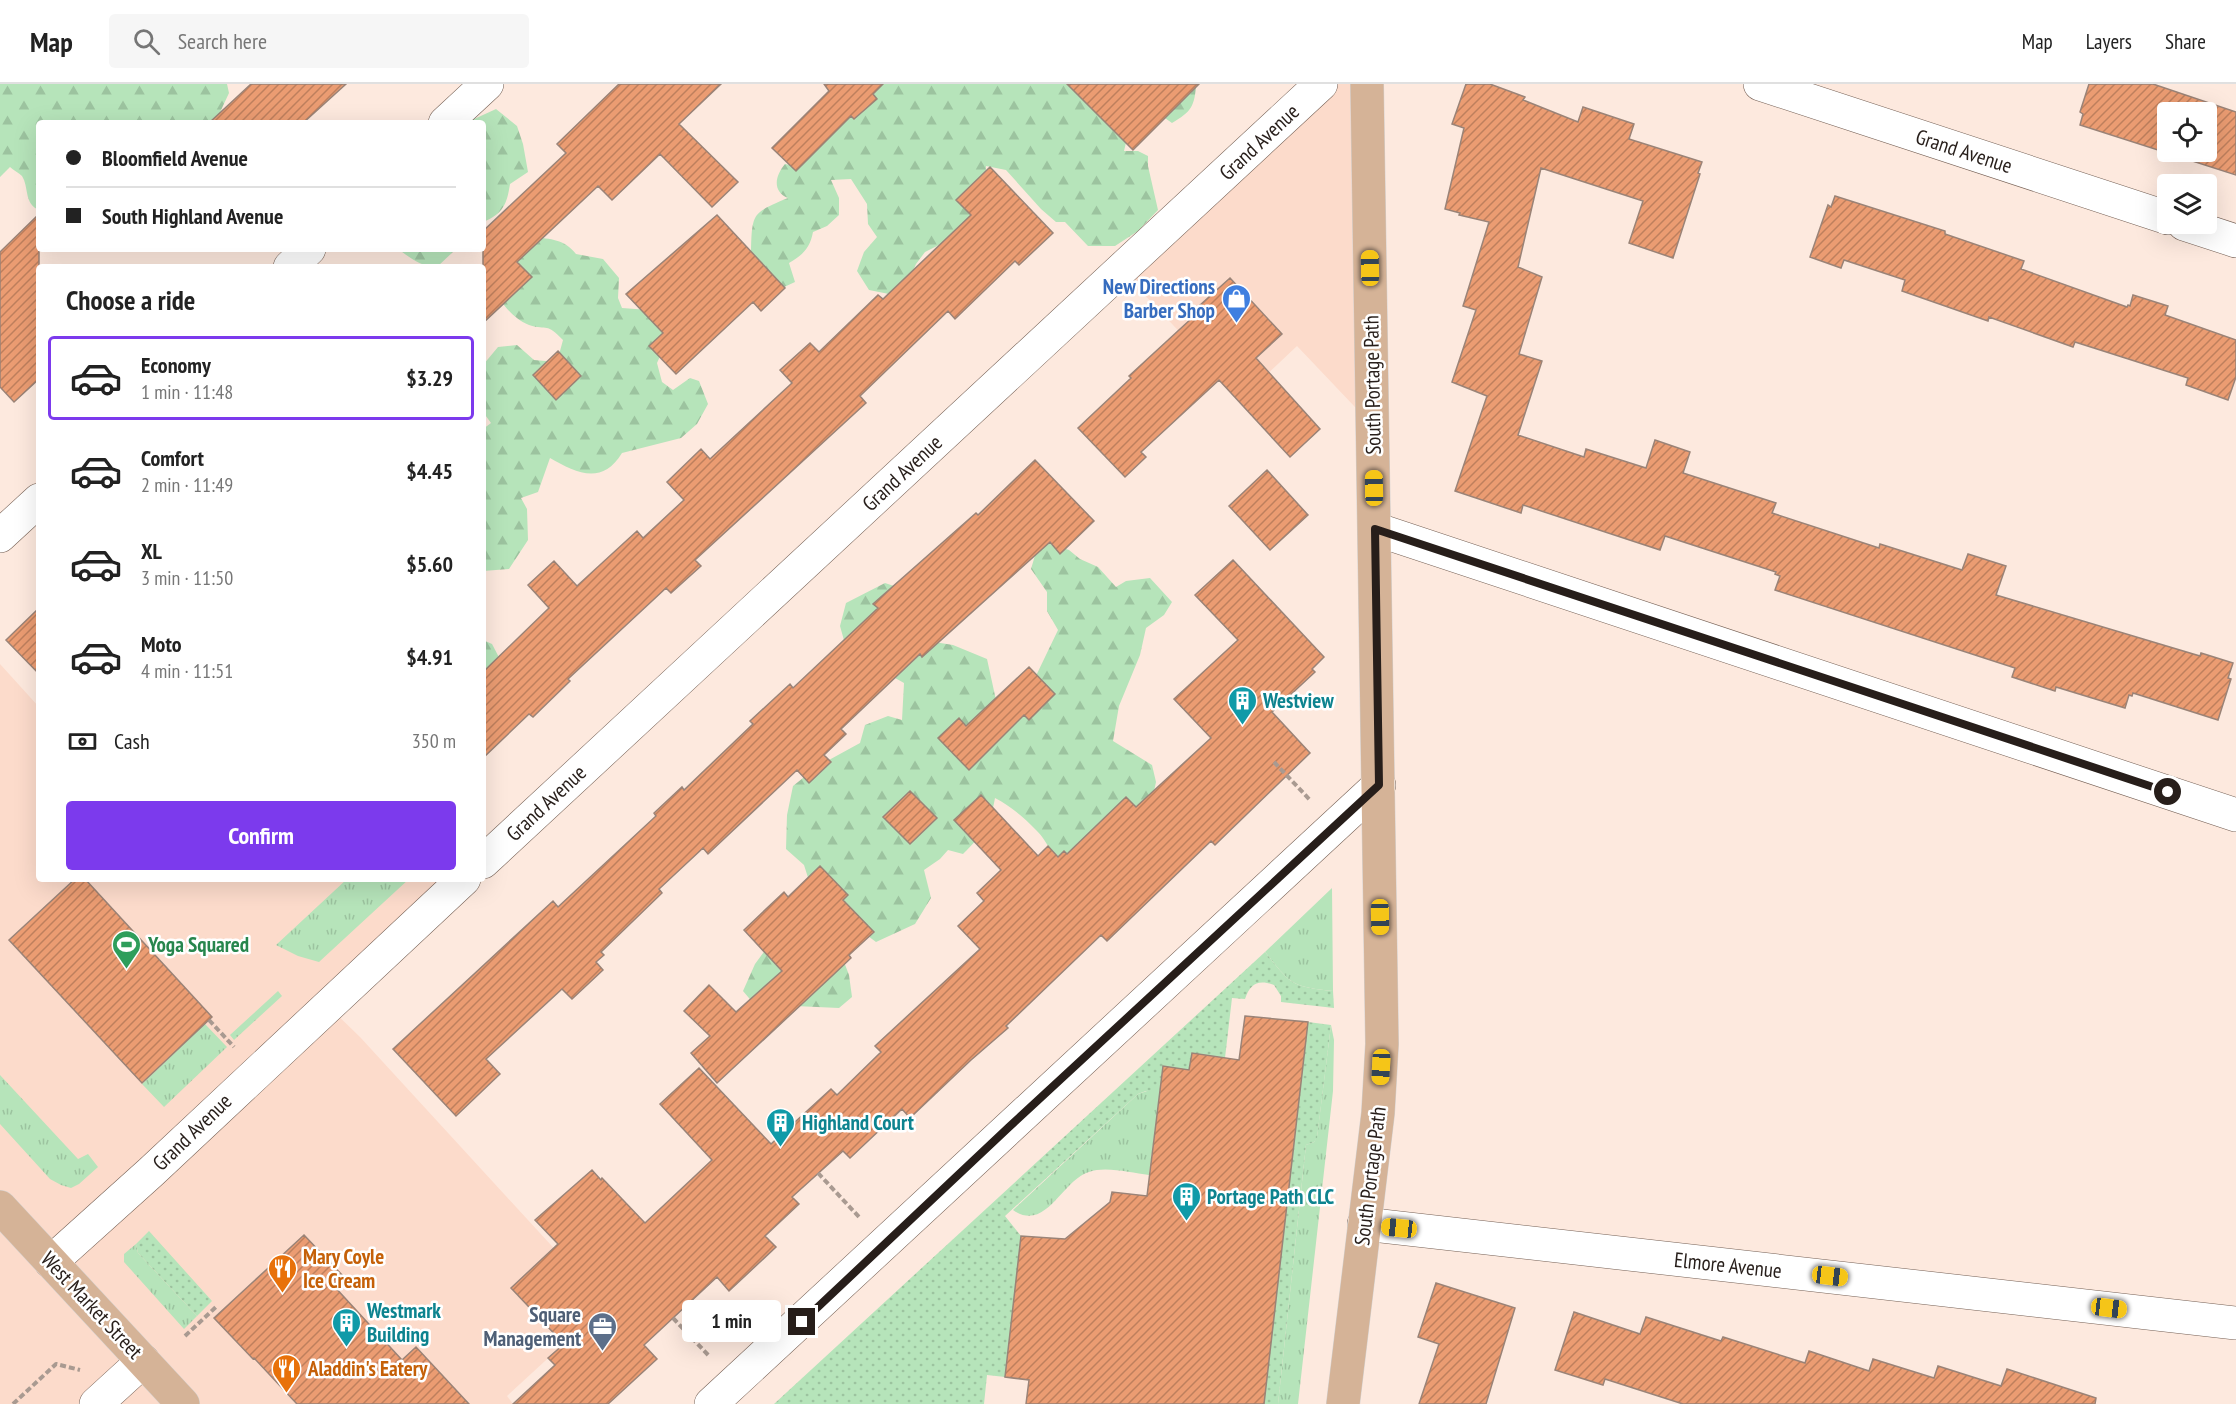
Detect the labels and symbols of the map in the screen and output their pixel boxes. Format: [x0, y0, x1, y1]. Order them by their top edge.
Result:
street label: Grand Avenue [1213, 98, 1305, 186]
street label: Grand Avenue [1912, 123, 2016, 179]
car [1361, 250, 1379, 286]
place label: New Directions Barber Shop [1103, 273, 1215, 324]
shop icon: New Directions Barber Shop [1220, 282, 1252, 324]
street label: South Portage Path [1357, 315, 1387, 455]
street label: Grand Avenue [856, 429, 948, 517]
car [1365, 470, 1383, 506]
building icon: Westview [1226, 684, 1258, 726]
place label: Westview [1262, 687, 1334, 714]
street label: Grand Avenue [500, 759, 592, 847]
route start [2154, 778, 2181, 805]
car [1371, 899, 1389, 935]
sports icon: Yoga Squared [111, 928, 143, 970]
place label: Yoga Squared [147, 931, 249, 958]
car [1371, 1049, 1391, 1085]
street label: Grand Avenue [147, 1088, 237, 1176]
street label: South Portage Path [1348, 1105, 1392, 1247]
building icon: Highland Court [765, 1106, 797, 1148]
place label: Highland Court [802, 1109, 914, 1136]
building icon: Portage Path CLC [1170, 1180, 1202, 1222]
place label: Portage Path CLC [1207, 1183, 1334, 1210]
car [1380, 1217, 1418, 1239]
place label: Mary Coyle Ice Cream [303, 1243, 384, 1294]
street label: West Market Street [35, 1246, 149, 1365]
street label: Elmore Avenue [1673, 1246, 1783, 1284]
restaurant icon: Mary Coyle Ice Cream [266, 1252, 298, 1294]
car [1811, 1265, 1849, 1287]
place label: Westmark Building [366, 1297, 441, 1348]
car [2090, 1297, 2128, 1319]
place label: Square Management [484, 1301, 581, 1352]
callout: 1 min [682, 1301, 781, 1343]
building icon: Westmark Building [330, 1306, 362, 1348]
route end [788, 1308, 815, 1335]
office icon: Square Management [586, 1310, 618, 1352]
restaurant icon: Aladdin's Eatery [271, 1352, 303, 1394]
place label: Aladdin's Eatery [307, 1355, 428, 1382]

